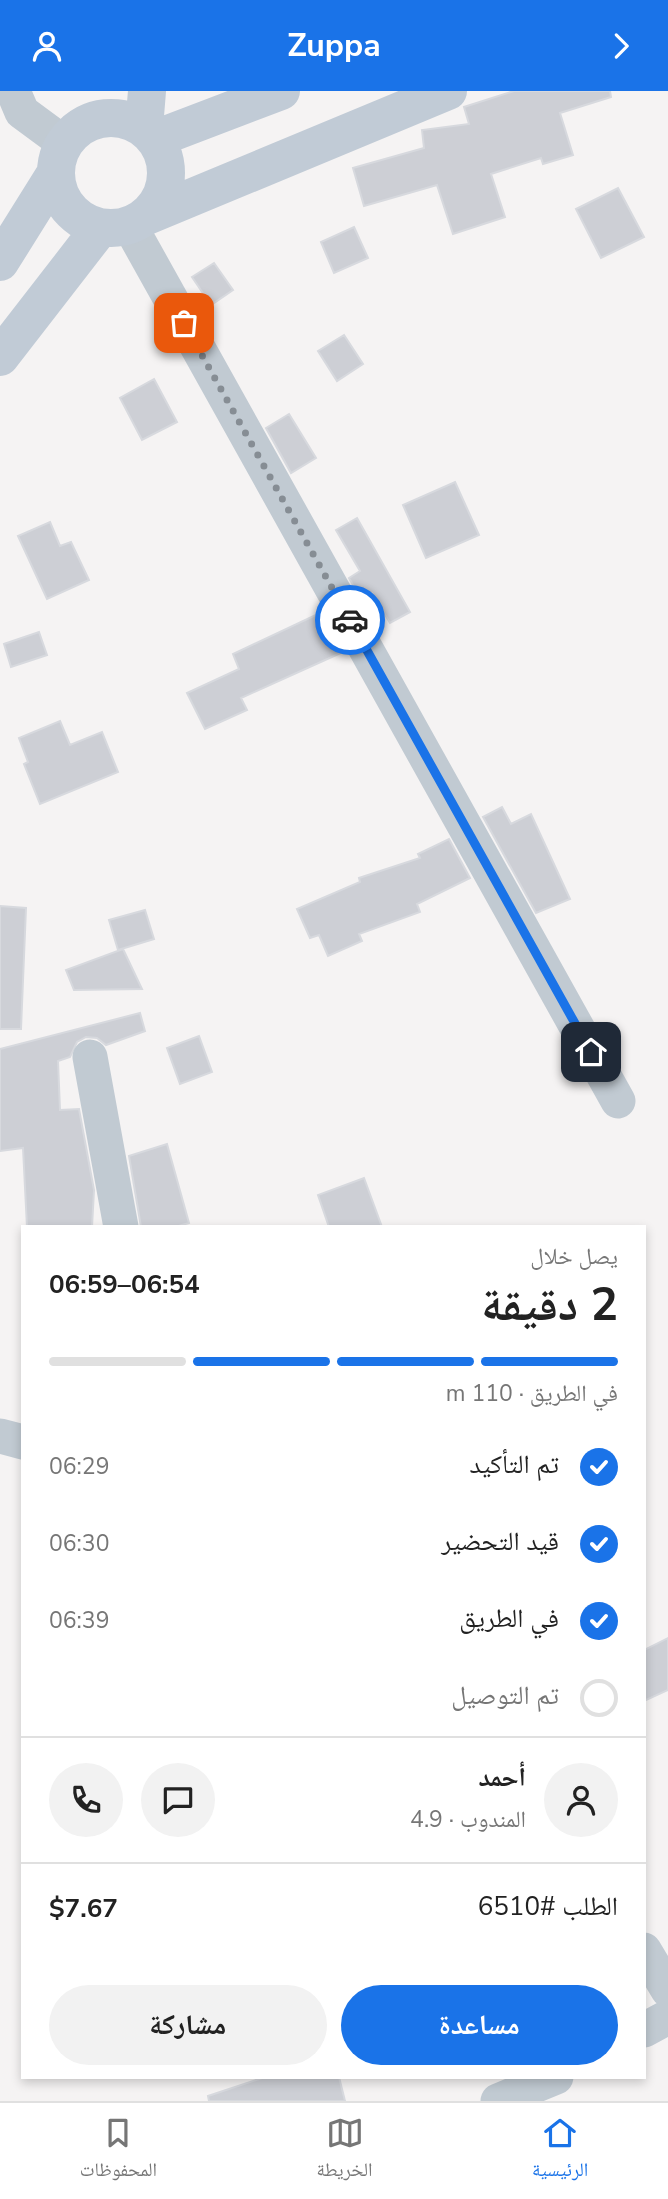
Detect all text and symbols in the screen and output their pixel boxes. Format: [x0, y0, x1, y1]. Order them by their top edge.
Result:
text: Zuppa [287, 24, 381, 67]
icon: person [28, 27, 66, 65]
icon: forward [602, 27, 640, 65]
pin [154, 293, 214, 353]
icon: bag [165, 304, 203, 342]
courier [315, 585, 385, 655]
icon: car [331, 601, 369, 639]
pin [561, 1022, 621, 1082]
icon: home [572, 1033, 610, 1071]
text: يصل خلال [530, 1241, 618, 1272]
text: 06:54–06:59 [49, 1267, 200, 1302]
text: 2 دقيقة [481, 1273, 618, 1336]
text: في الطريق · 110 m [446, 1378, 618, 1409]
text: تم التأكيد [470, 1447, 559, 1482]
icon: check [580, 1448, 618, 1486]
text: 06:29 [49, 1451, 109, 1482]
text: قيد التحضير [441, 1524, 559, 1559]
icon: check [580, 1525, 618, 1563]
text: 06:30 [49, 1528, 109, 1559]
text: في الطريق [459, 1601, 559, 1636]
icon: check [580, 1602, 618, 1640]
text: 06:39 [49, 1605, 109, 1636]
text: تم التوصيل [451, 1678, 559, 1713]
text: أحمد [478, 1760, 526, 1795]
button: phone [49, 1763, 123, 1837]
button: chat [141, 1763, 215, 1837]
button: person [544, 1763, 618, 1837]
text: المندوب · 4.9 [410, 1804, 526, 1835]
text: الطلب #6510 [478, 1889, 618, 1924]
text: $7.67 [49, 1891, 118, 1926]
button: مشاركة [49, 1985, 327, 2065]
button: مساعدة [341, 1985, 618, 2065]
tab: المحفوظات [80, 2114, 157, 2188]
tab: الخريطة [317, 2114, 372, 2188]
tab: الرئيسية [532, 2114, 588, 2188]

